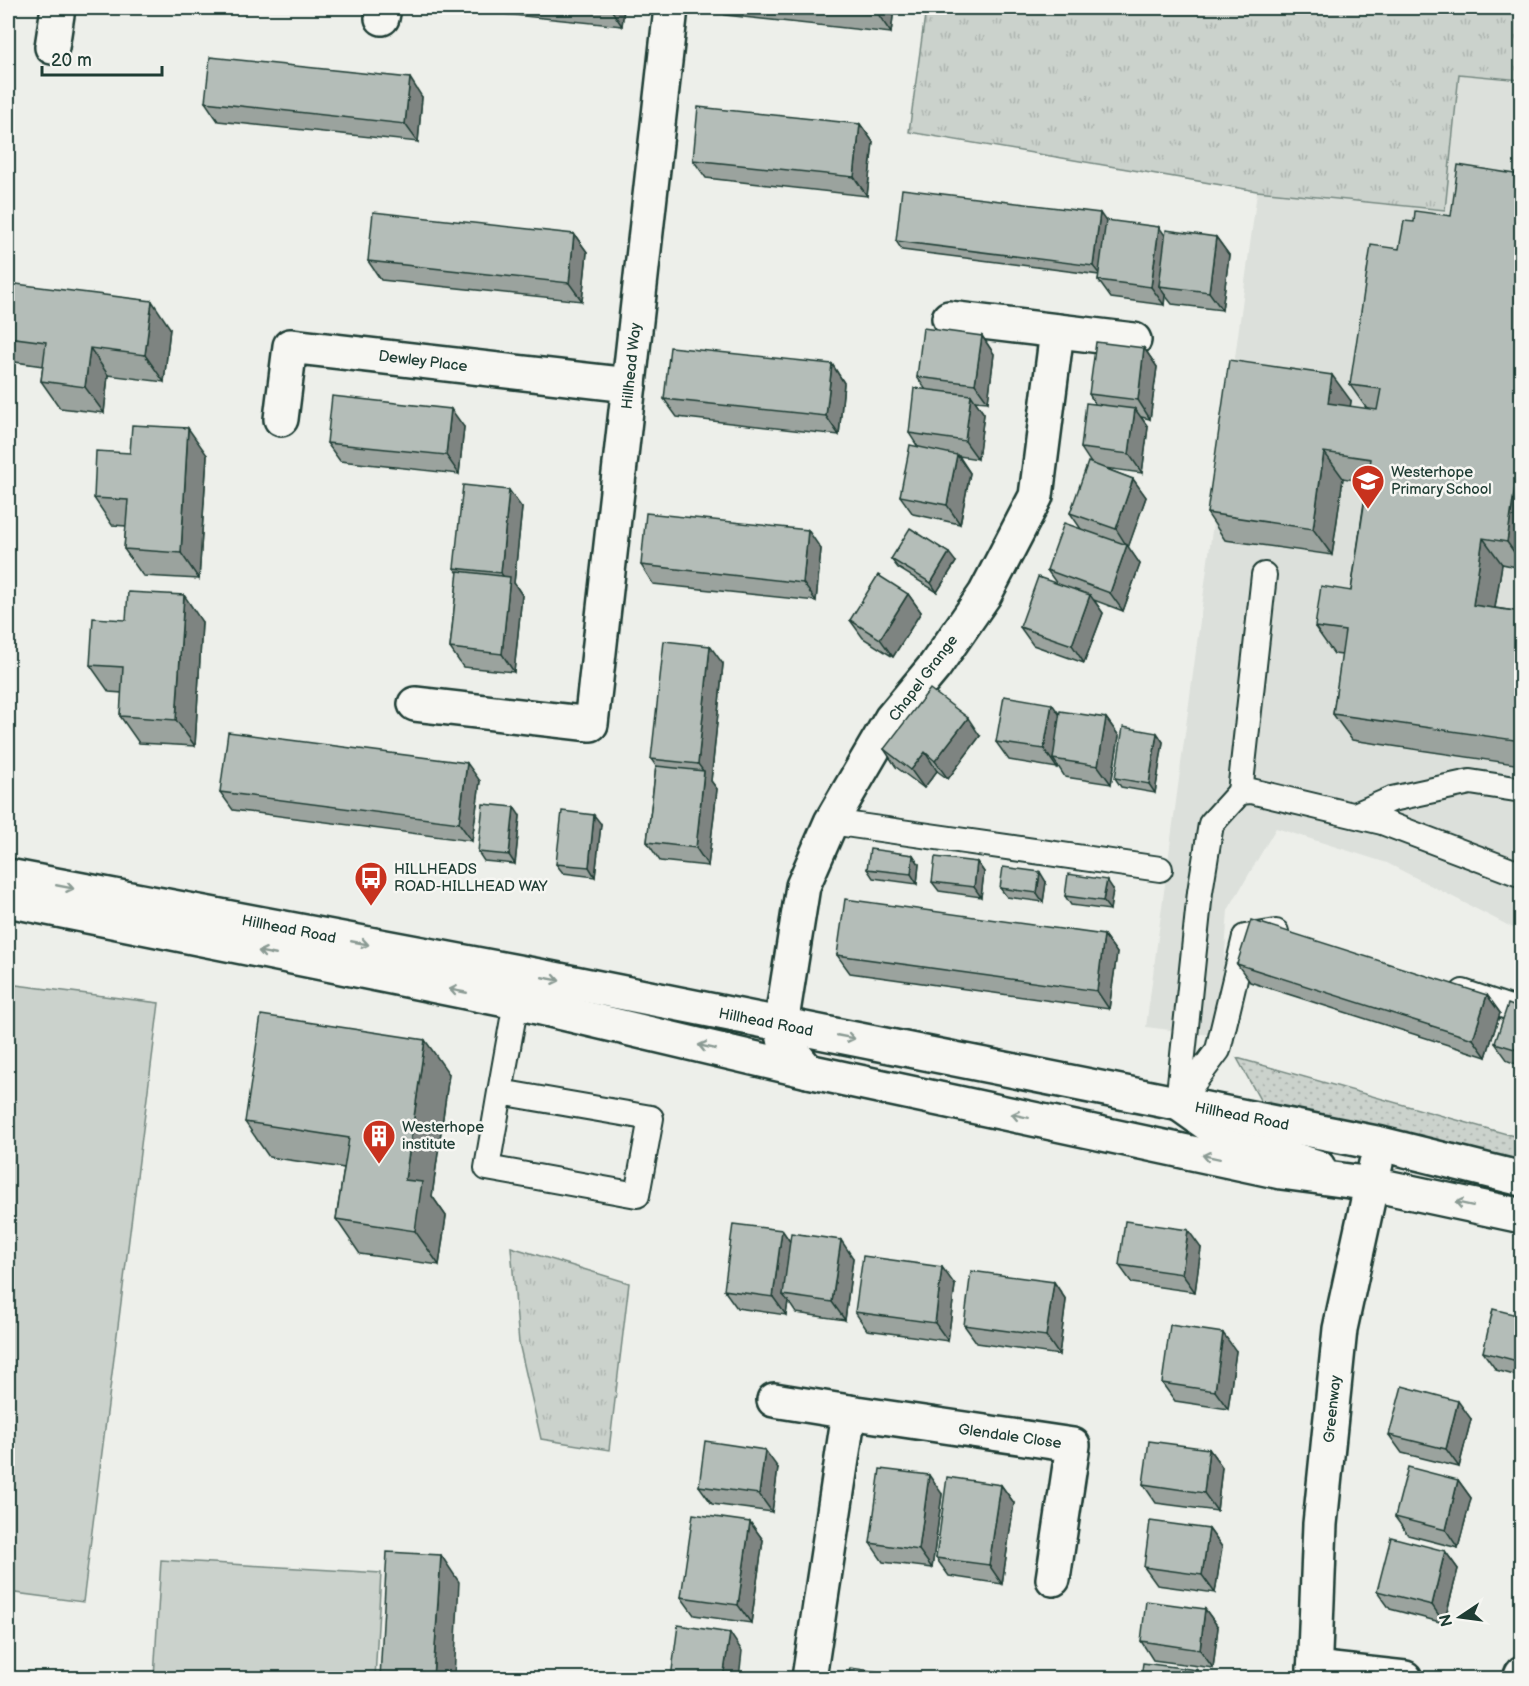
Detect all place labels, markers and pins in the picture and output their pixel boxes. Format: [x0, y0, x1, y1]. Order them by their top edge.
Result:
school or university icon: Westerhope Primary School [1350, 463, 1386, 510]
place label: Westerhope Primary School [1391, 463, 1492, 499]
bus stop icon: HILLHEADS ROAD-HILLHEAD WAY [353, 860, 389, 907]
place label: HILLHEADS ROAD-HILLHEAD WAY [394, 860, 548, 896]
building icon: Westerhope institute [361, 1118, 397, 1165]
place label: Westerhope institute [402, 1118, 484, 1154]

